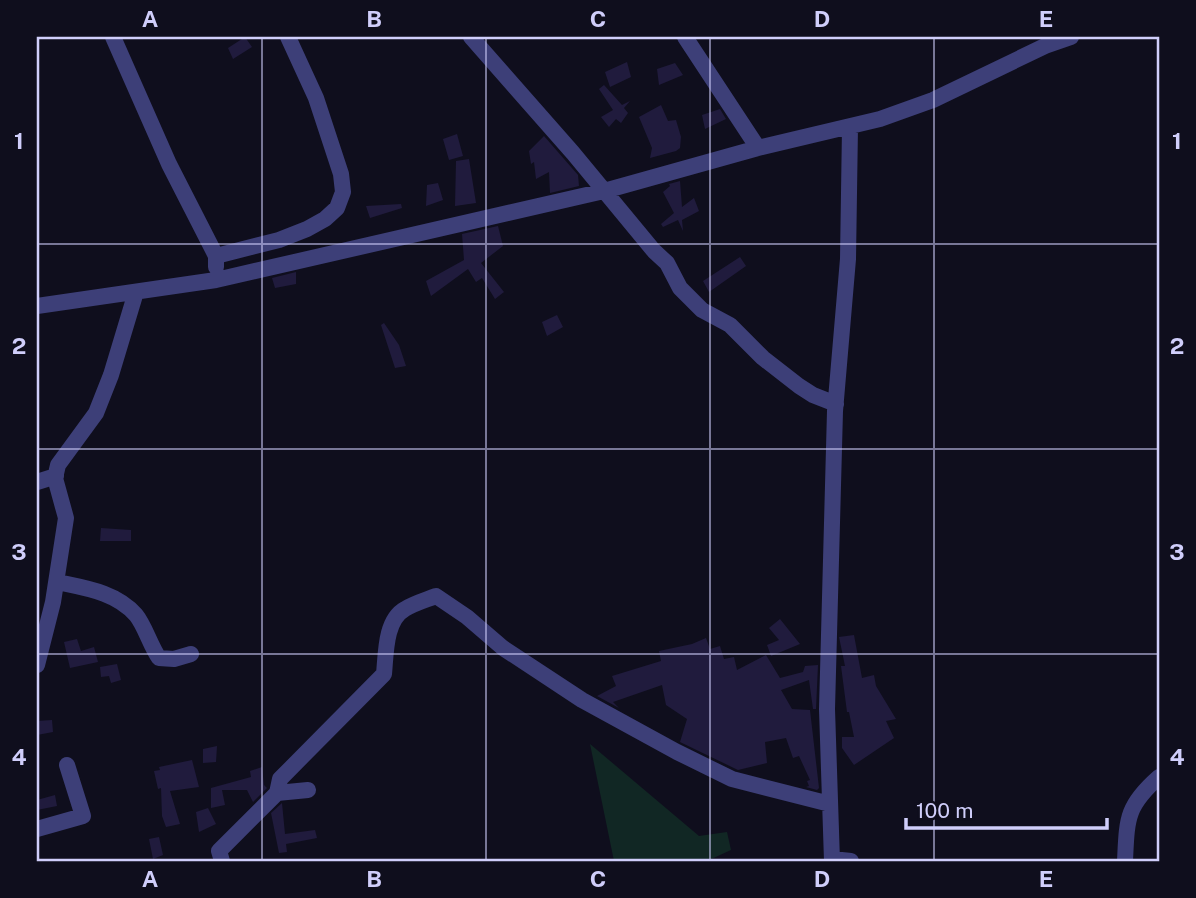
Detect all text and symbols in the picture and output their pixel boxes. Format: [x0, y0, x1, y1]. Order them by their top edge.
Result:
text: A [142, 5, 159, 32]
text: B [366, 5, 382, 32]
text: C [590, 5, 606, 32]
text: D [814, 5, 830, 32]
text: E [1039, 5, 1053, 32]
text: 1 [14, 127, 24, 154]
text: 1 [1172, 127, 1182, 154]
text: 2 [12, 332, 26, 359]
text: 2 [1170, 332, 1184, 359]
text: 3 [11, 538, 27, 565]
text: 3 [1169, 538, 1185, 565]
text: 4 [11, 743, 27, 770]
text: 4 [1169, 743, 1185, 770]
scale bar [906, 786, 1107, 830]
text: 100 m [916, 798, 973, 823]
text: A [142, 865, 159, 892]
text: B [366, 865, 382, 892]
text: C [590, 865, 606, 892]
text: D [814, 865, 830, 892]
text: E [1039, 865, 1053, 892]

